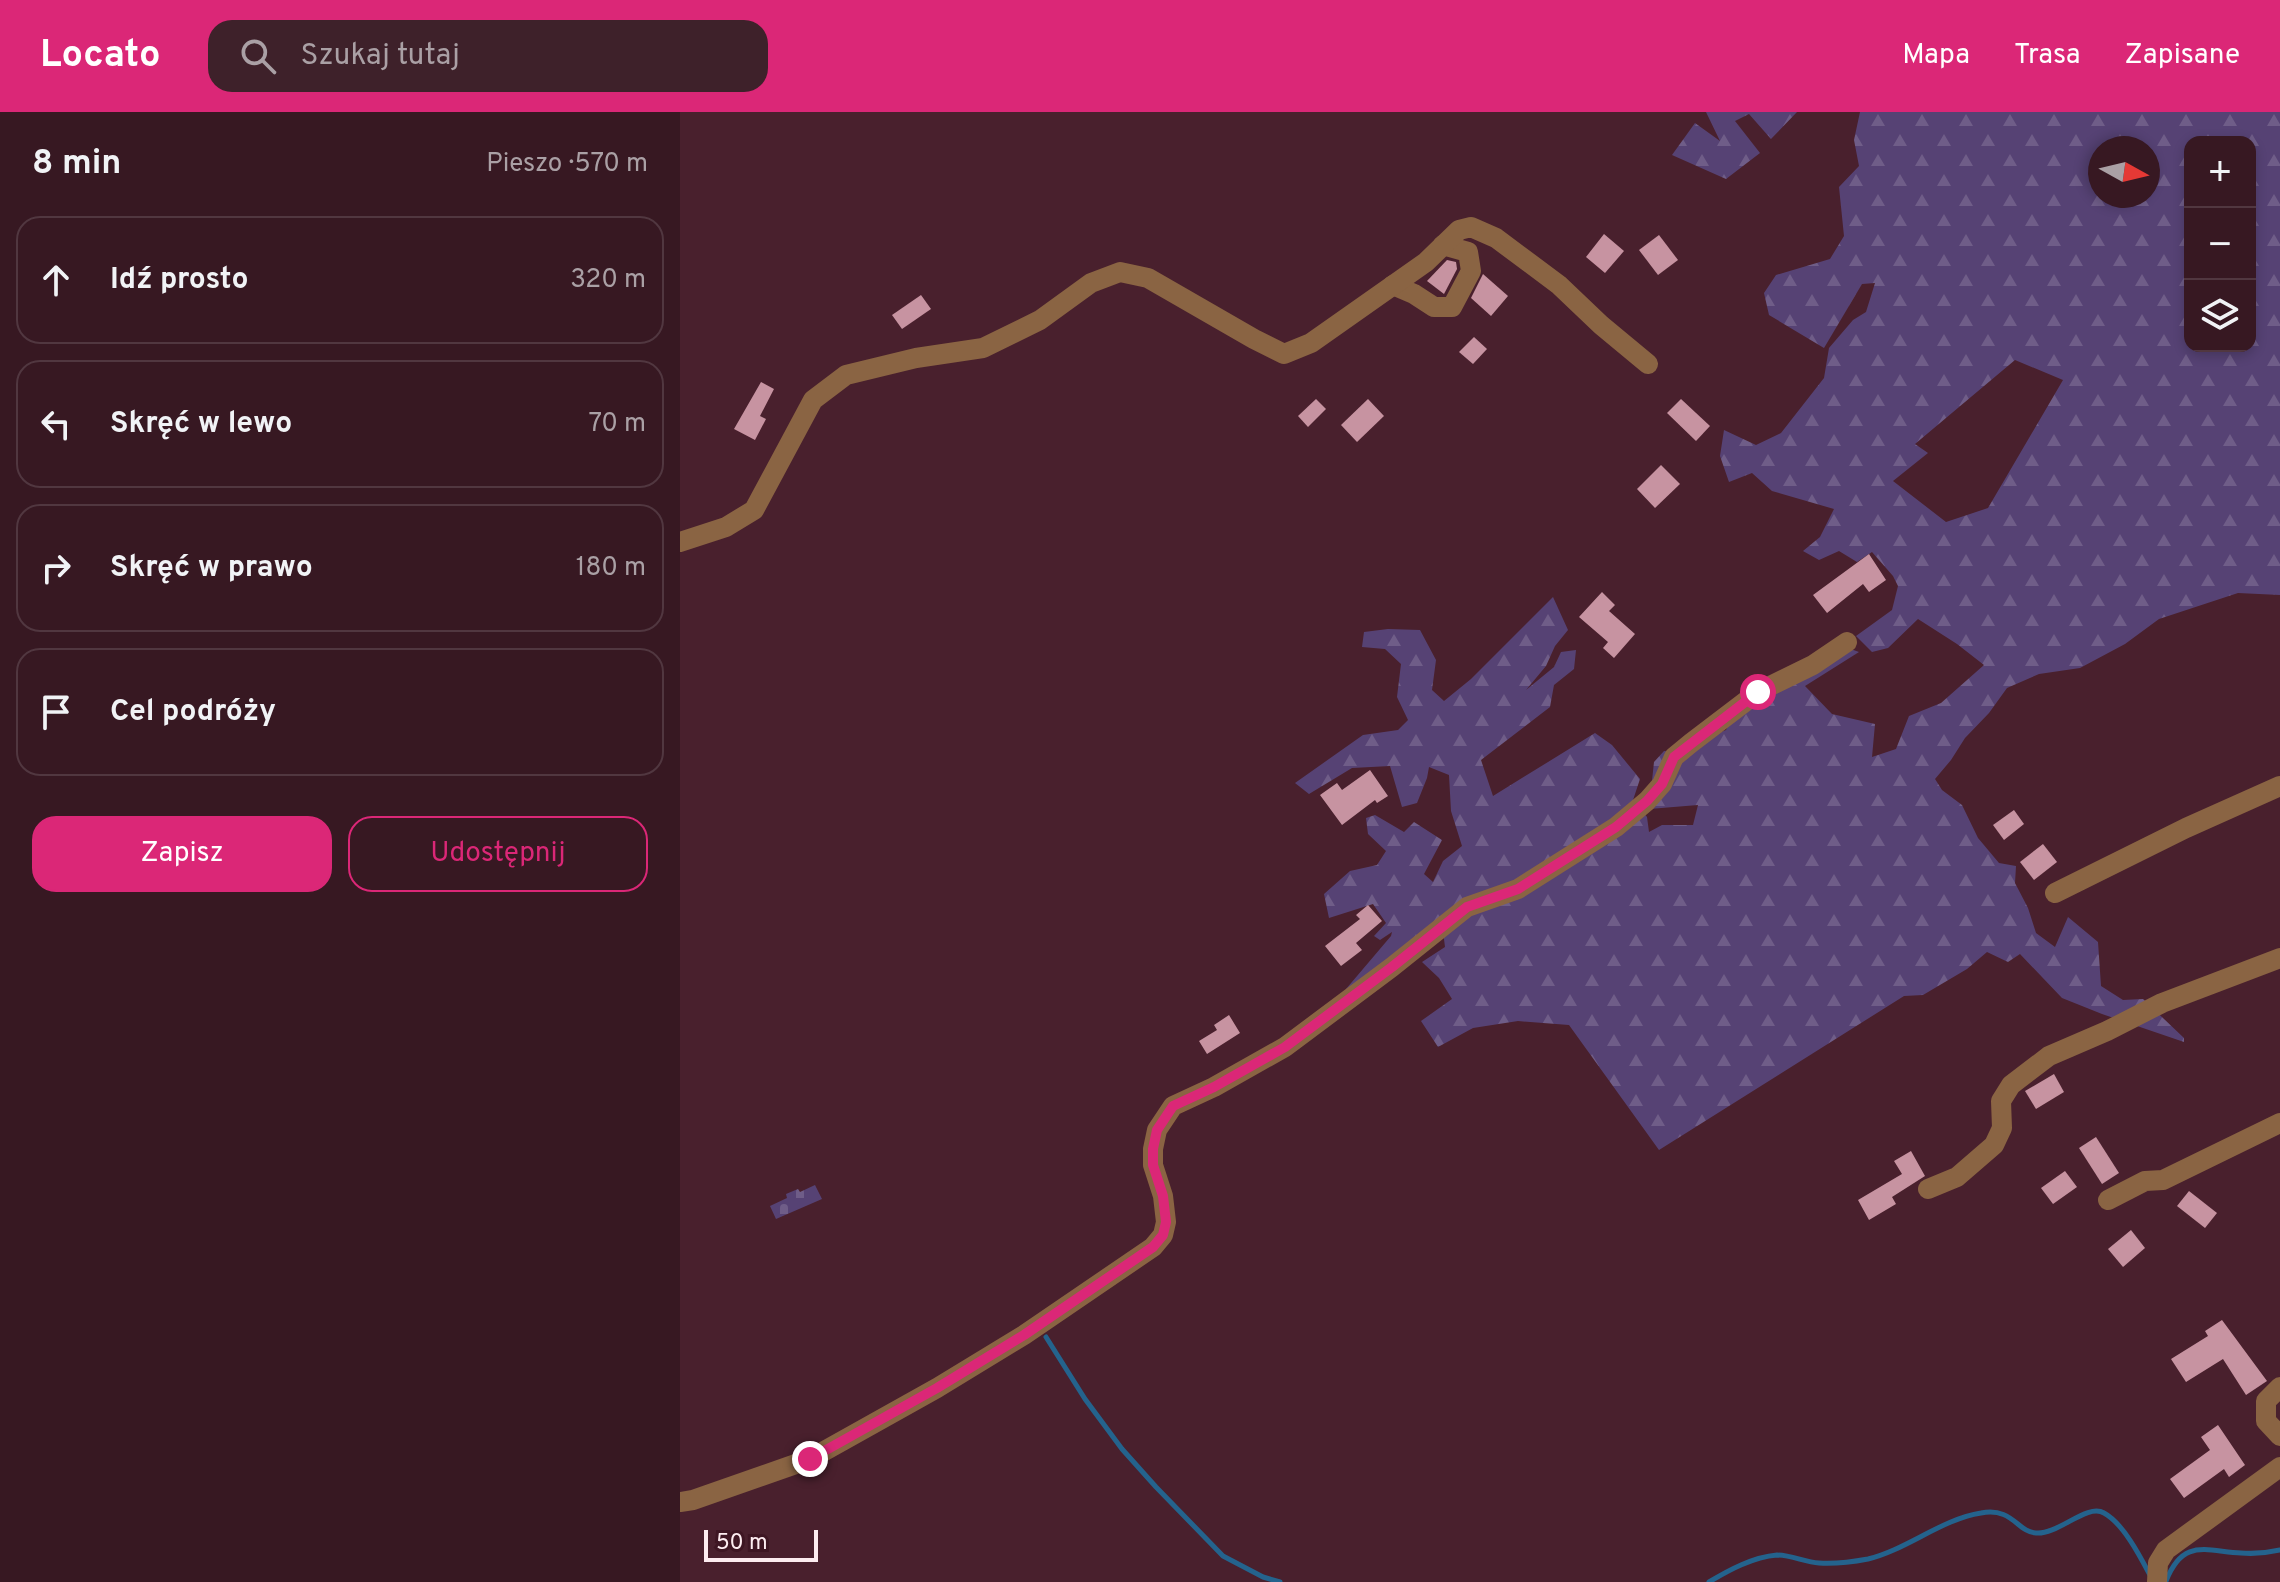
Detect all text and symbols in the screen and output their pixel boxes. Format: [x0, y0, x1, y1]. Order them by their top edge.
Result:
search box [208, 20, 768, 92]
text: Locato [40, 32, 160, 81]
icon: search [236, 34, 280, 78]
text: Szukaj tutaj [300, 38, 460, 75]
text: Mapa [1902, 38, 1970, 74]
text: Trasa [2014, 38, 2081, 74]
text: Zapisane [2125, 38, 2240, 74]
north arrow [2088, 136, 2160, 208]
map controls [2184, 136, 2256, 352]
button: + [2184, 136, 2256, 208]
text: 8 min [32, 143, 121, 186]
text: Pieszo · 570 m [486, 148, 648, 181]
button: − [2184, 208, 2256, 280]
icon: ahead [34, 258, 78, 302]
text: Idź prosto [110, 262, 248, 299]
text: 320 m [570, 264, 646, 297]
button: layers [2184, 280, 2256, 352]
icon: left [34, 402, 78, 446]
text: Skręć w lewo [110, 406, 292, 443]
text: 70 m [588, 408, 646, 441]
icon: right [34, 546, 78, 590]
text: Skręć w prawo [110, 550, 313, 587]
text: 180 m [576, 552, 646, 585]
route start [1740, 674, 1776, 710]
icon: arrive [34, 690, 78, 734]
text: Cel podróży [110, 694, 276, 731]
button: Zapisz [32, 816, 332, 892]
button: Udostępnij [348, 816, 648, 892]
route end [792, 1441, 828, 1477]
scale bar [704, 1526, 818, 1562]
text: 50 m [716, 1530, 768, 1557]

